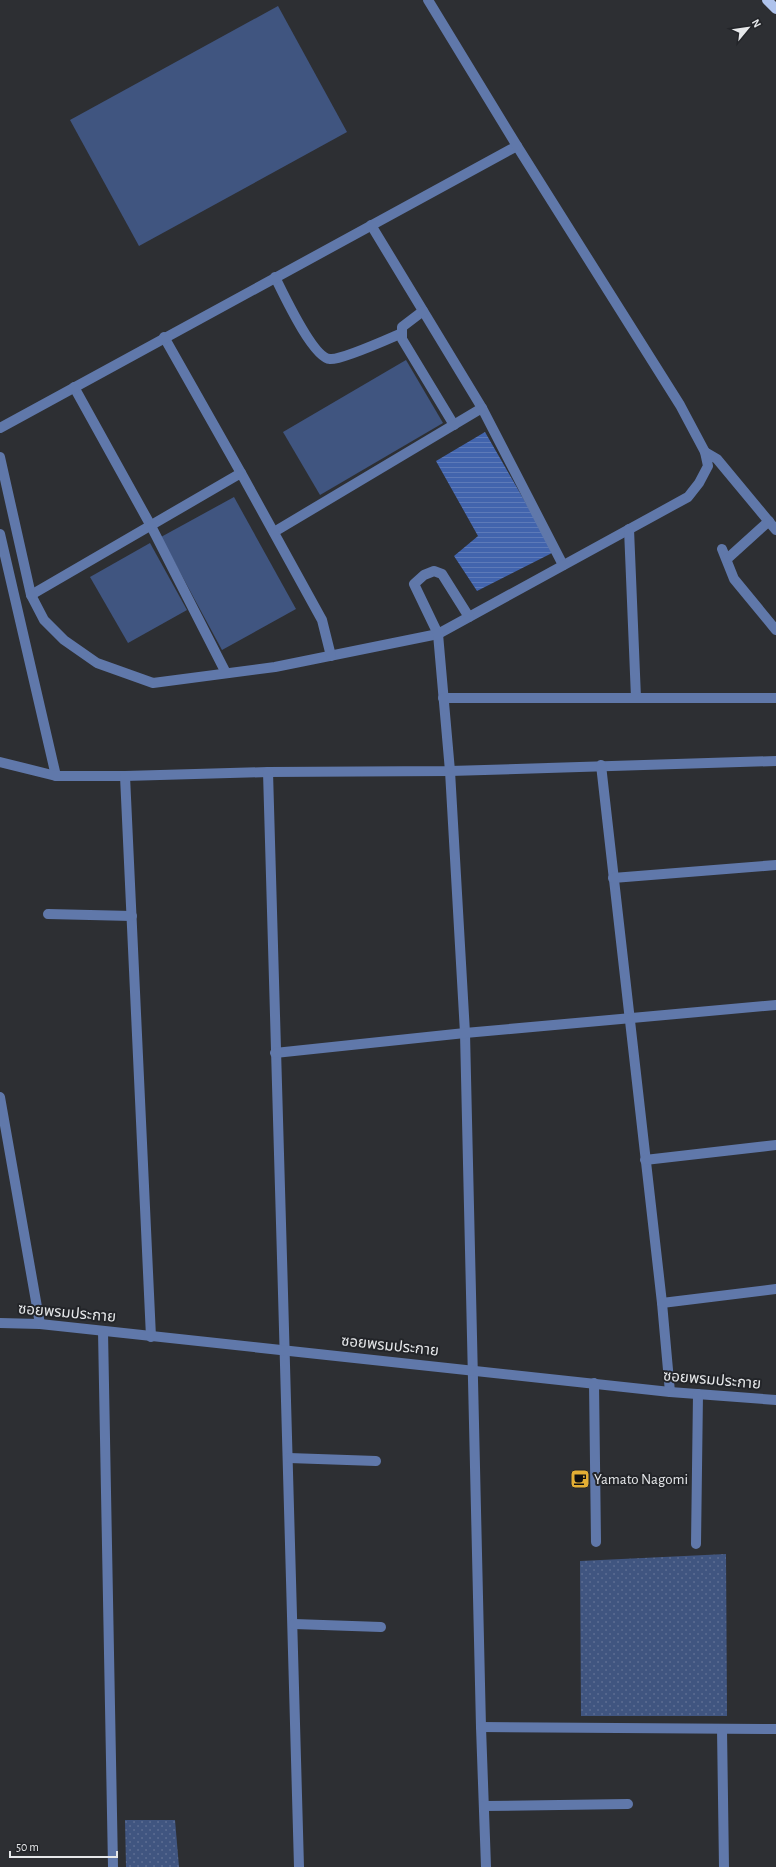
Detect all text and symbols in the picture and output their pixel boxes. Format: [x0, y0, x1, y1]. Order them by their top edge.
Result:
north arrow [728, 8, 768, 48]
text: N [750, 17, 763, 29]
street label: ซอยพรมประกาย [17, 1301, 117, 1325]
street label: ซอยพรมประกาย [340, 1333, 440, 1359]
street label: ซอยพรมประกาย [662, 1368, 762, 1392]
cafe icon: Yamato Nagomi [569, 1468, 591, 1490]
place label: Yamato Nagomi [594, 1472, 688, 1487]
scale bar [10, 1833, 117, 1859]
text: 50 m [16, 1841, 39, 1853]

